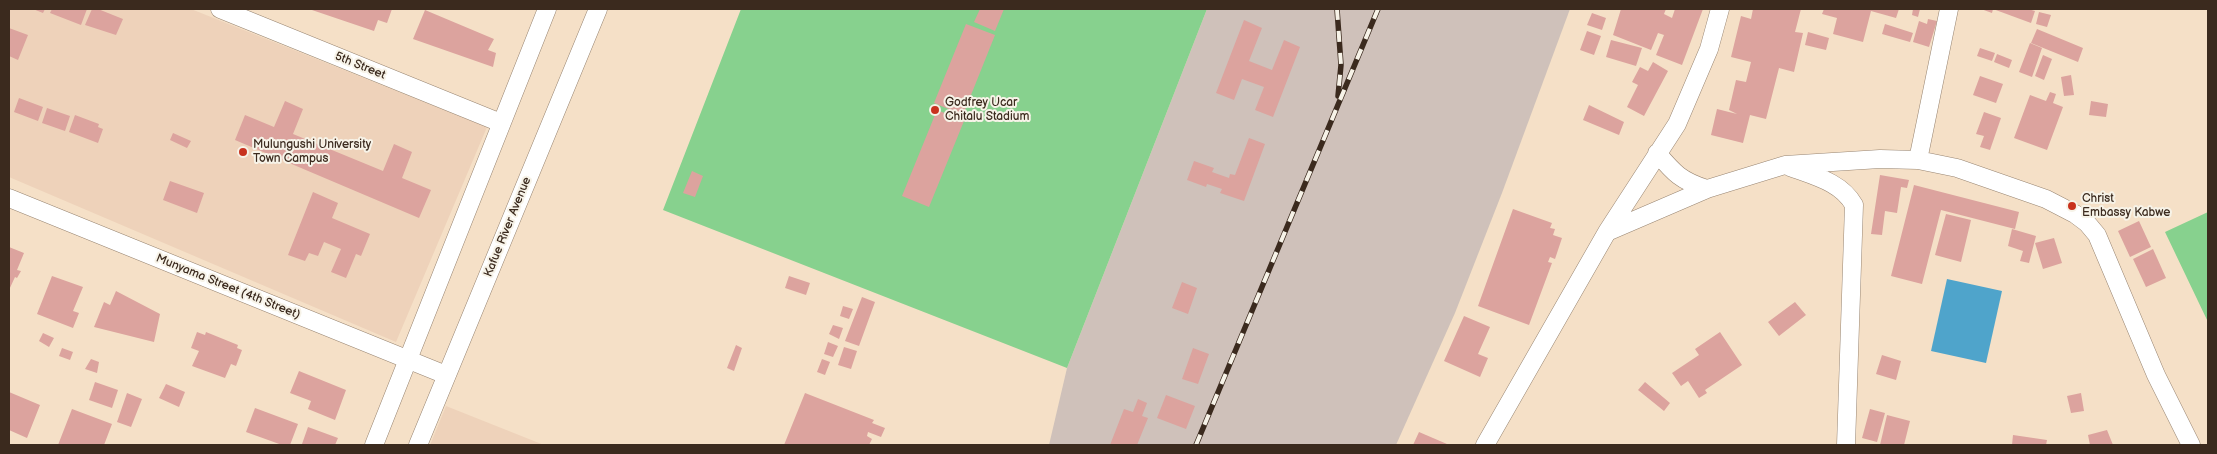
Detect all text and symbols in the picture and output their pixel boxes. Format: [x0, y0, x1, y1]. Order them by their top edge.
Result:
street label: 5th Street [333, 49, 387, 83]
place label: Godfrey Ucar Chitalu Stadium [945, 96, 1029, 124]
marker: Godfrey Ucar Chitalu Stadium [929, 104, 941, 116]
place label: Mulungushi University Town Campus [253, 138, 371, 166]
marker: Mulungushi University Town Campus [237, 146, 249, 158]
street label: Kafue River Avenue [481, 175, 535, 279]
place label: Christ Embassy Kabwe [2082, 192, 2170, 220]
marker: Christ Embassy Kabwe [2066, 200, 2078, 212]
street label: Munyama Street (4th Street) [154, 251, 302, 323]

